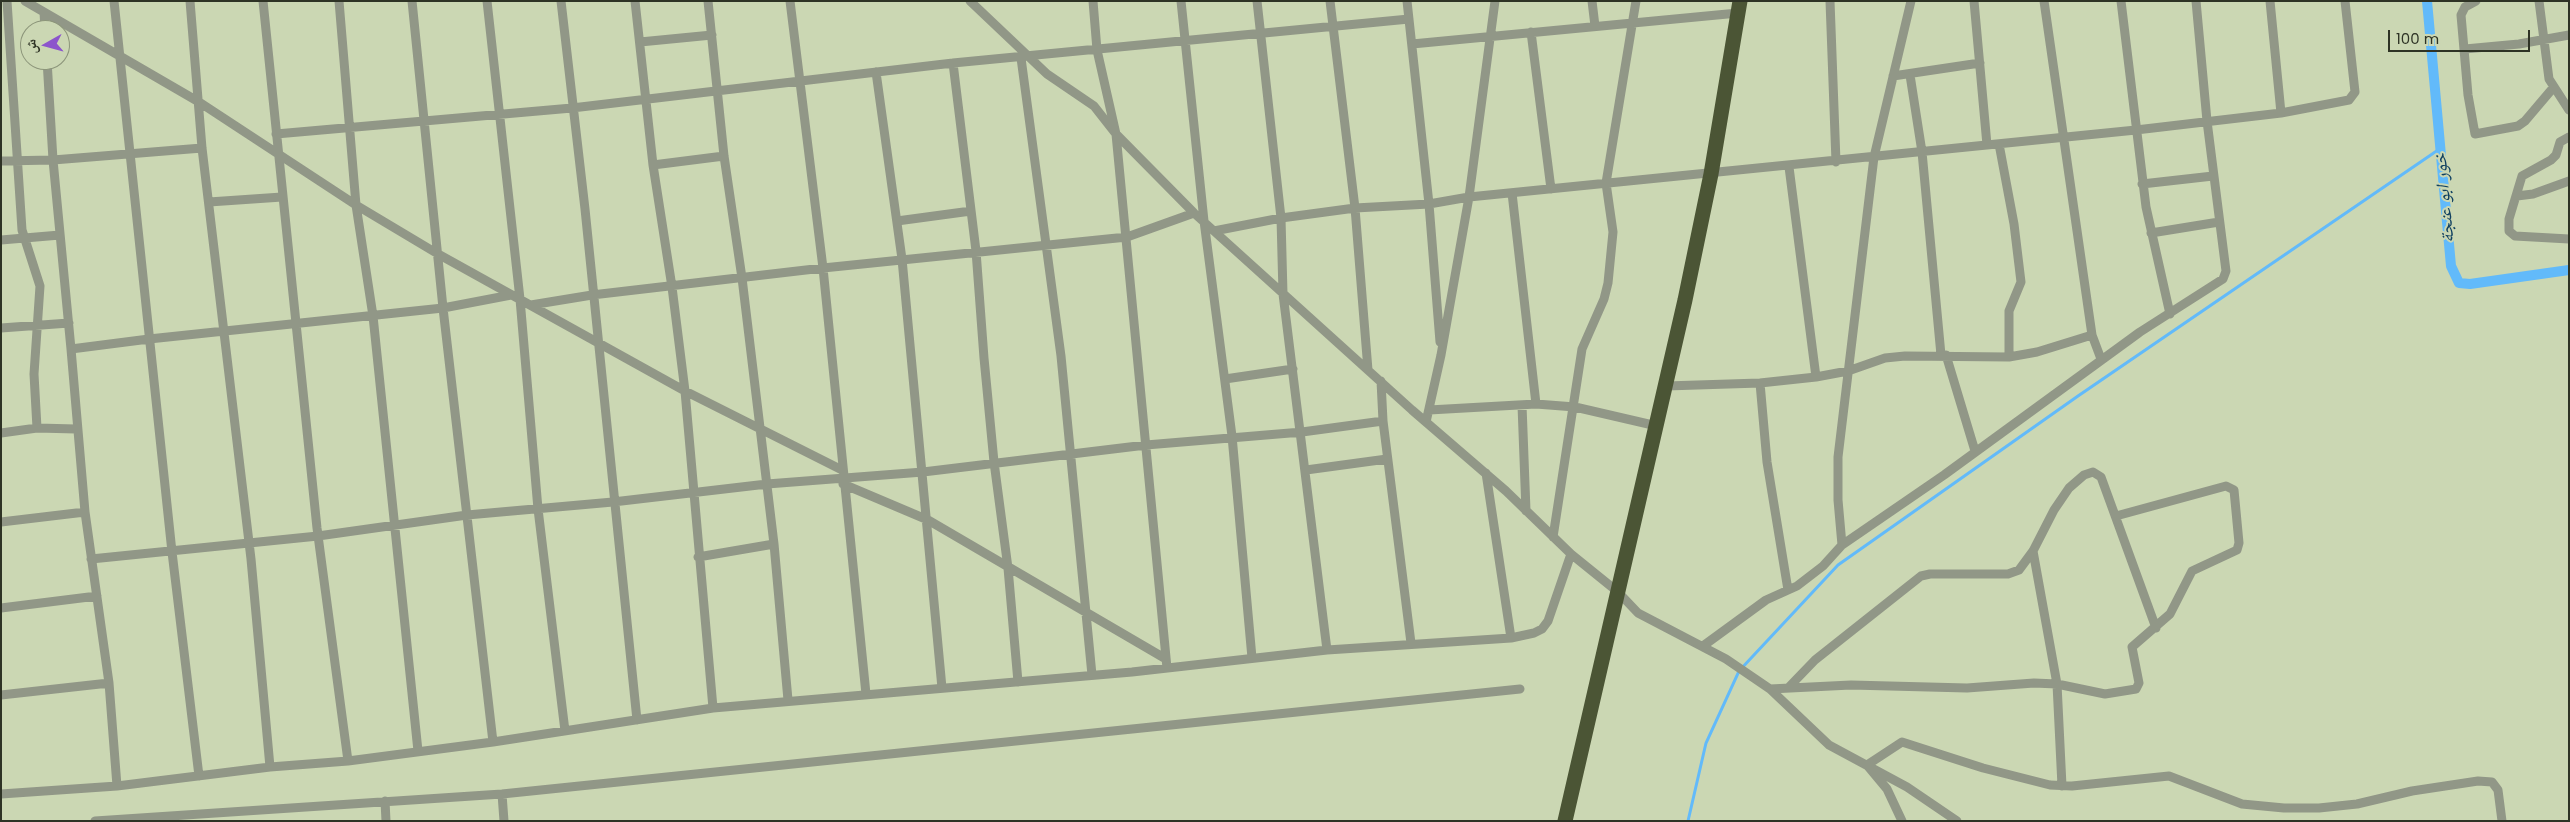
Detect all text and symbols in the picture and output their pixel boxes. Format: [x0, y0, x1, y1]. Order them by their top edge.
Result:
north arrow [20, 20, 70, 70]
scale bar [2390, 20, 2532, 52]
text: 100 m [2396, 28, 2439, 49]
text: ش [20, 38, 42, 55]
water label: خور ابو عنجة [2430, 152, 2460, 244]

